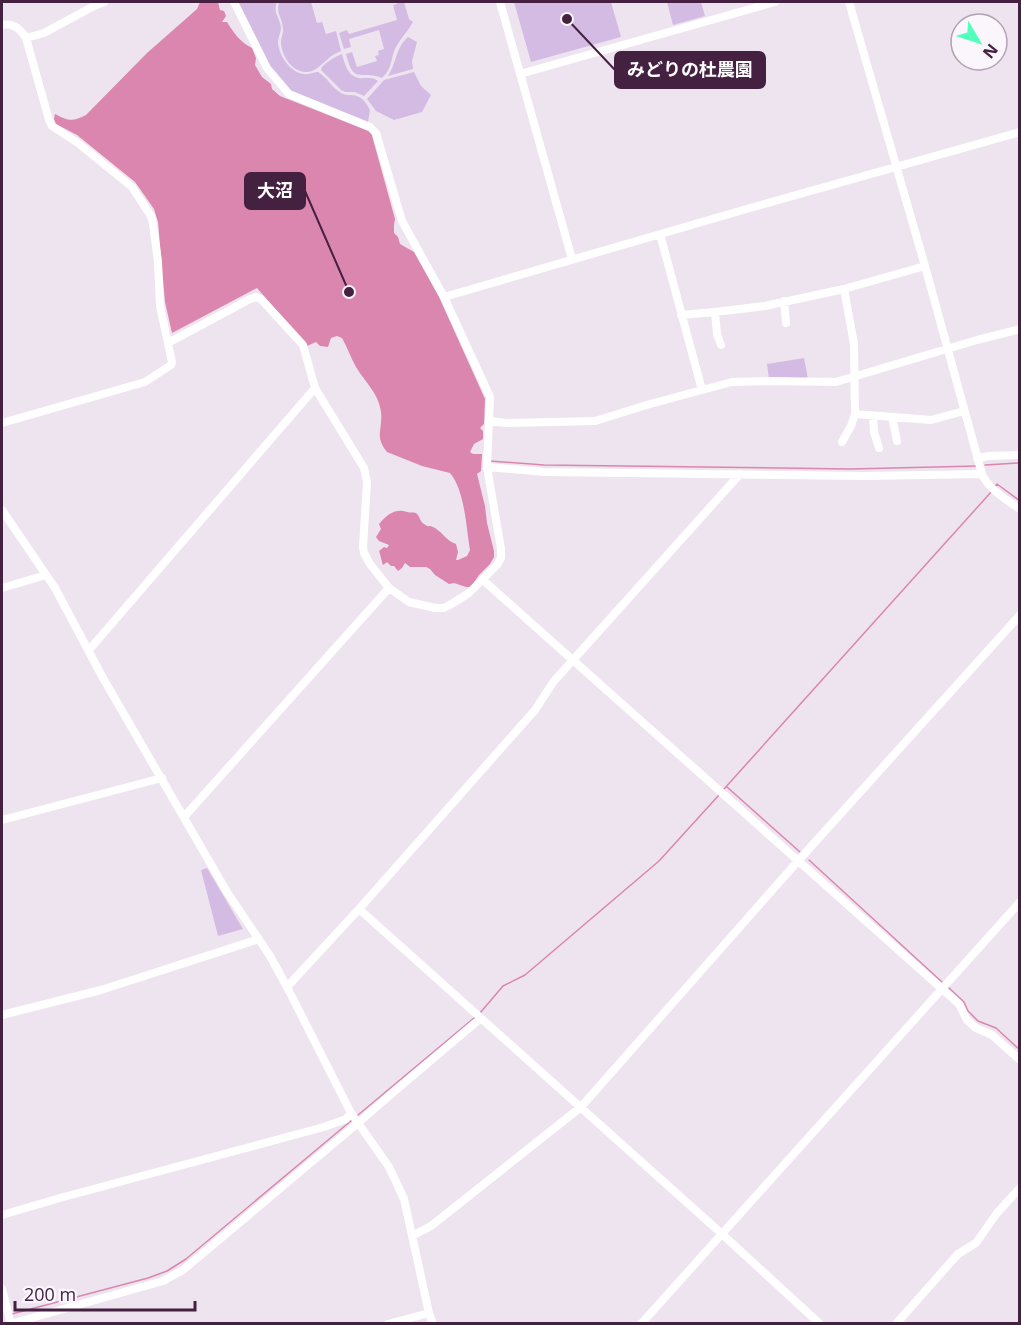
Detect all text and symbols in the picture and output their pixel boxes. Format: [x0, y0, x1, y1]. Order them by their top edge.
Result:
north arrow [949, 12, 1009, 72]
text: N [978, 39, 1003, 63]
callout: みどりの杜農園 [615, 52, 765, 88]
text: みどりの杜農園 [627, 57, 753, 81]
callout: 大沼 [245, 173, 305, 209]
text: 大沼 [257, 178, 293, 202]
scale bar [15, 1274, 195, 1312]
text: 200 m [24, 1282, 76, 1306]

